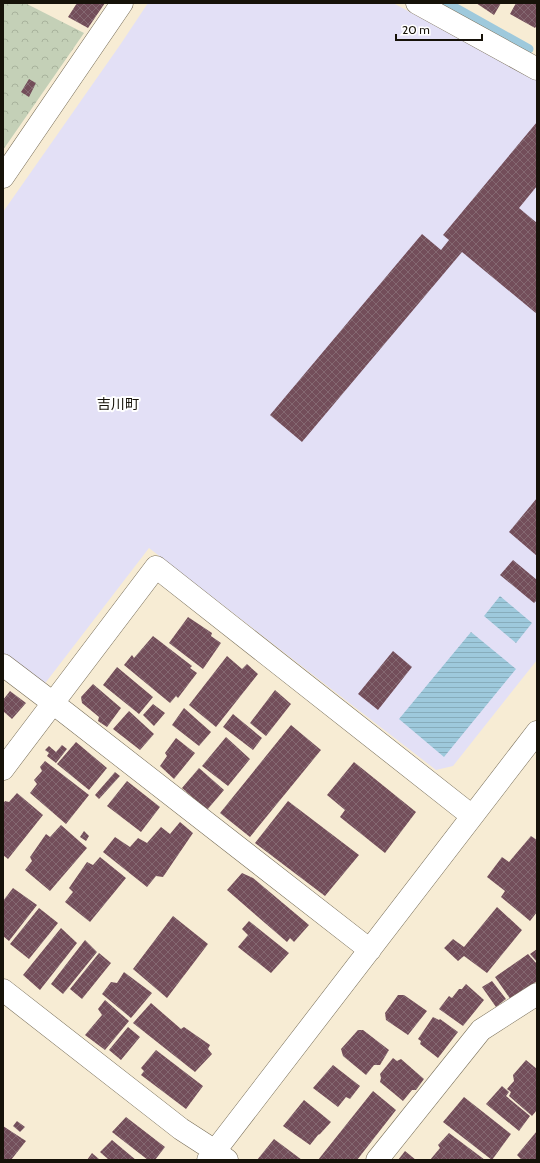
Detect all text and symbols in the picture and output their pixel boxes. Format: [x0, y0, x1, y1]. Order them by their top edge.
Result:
scale bar [396, 16, 482, 42]
text: 20 m [402, 22, 430, 37]
district label: 吉川町 [97, 395, 139, 413]

